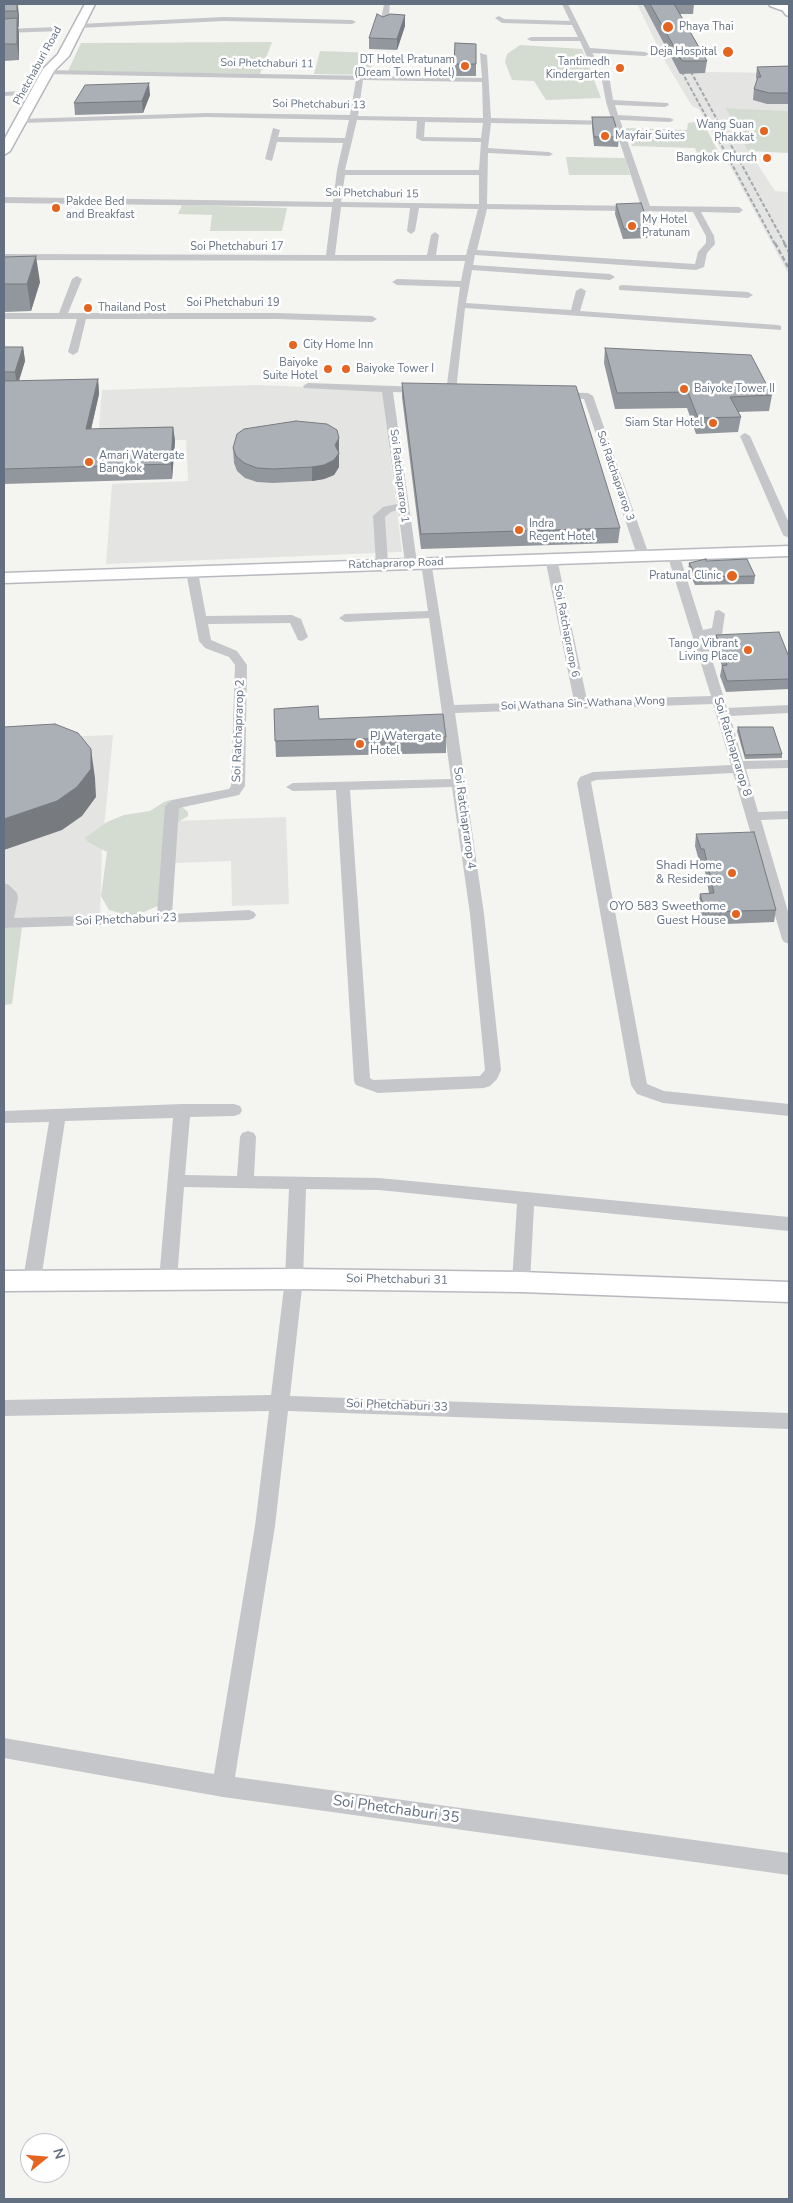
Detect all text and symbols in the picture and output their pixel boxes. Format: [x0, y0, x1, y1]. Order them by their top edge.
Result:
marker: Phaya Thai [661, 20, 675, 34]
place label: Phaya Thai [679, 20, 733, 34]
street label: Phetchaburi Road [11, 25, 65, 107]
place label: Deja Hospital [650, 45, 717, 59]
marker: Deja Hospital [721, 45, 735, 59]
place label: DT Hotel Pratunam (Dream Town Hotel) [354, 53, 455, 79]
place label: Tantimedh Kindergarten [546, 55, 610, 81]
street label: Soi Phetchaburi 11 [220, 57, 314, 71]
marker: DT Hotel Pratunam (Dream Town Hotel) [459, 60, 471, 72]
marker: Tantimedh Kindergarten [614, 62, 626, 74]
street label: Soi Phetchaburi 13 [272, 98, 366, 112]
place label: Wang Suan Phakkat [696, 118, 754, 144]
marker: Wang Suan Phakkat [758, 125, 770, 137]
place label: Mayfair Suites [615, 129, 685, 143]
marker: Mayfair Suites [599, 130, 611, 142]
place label: Bangkok Church [676, 151, 757, 165]
marker: Bangkok Church [761, 152, 773, 164]
street label: Soi Phetchaburi 15 [325, 187, 419, 201]
place label: Pakdee Bed and Breakfast [66, 195, 134, 221]
marker: Pakdee Bed and Breakfast [50, 202, 62, 214]
place label: My Hotel Pratunam [642, 213, 690, 239]
marker: My Hotel Pratunam [626, 220, 638, 232]
street label: Soi Phetchaburi 17 [190, 240, 284, 254]
street label: Soi Phetchaburi 19 [186, 296, 280, 310]
place label: Thailand Post [98, 301, 166, 315]
marker: Thailand Post [82, 302, 94, 314]
place label: City Home Inn [303, 338, 373, 352]
marker: City Home Inn [287, 339, 299, 351]
place label: Baiyoke Suite Hotel [263, 356, 318, 382]
place label: Baiyoke Tower I [356, 362, 434, 376]
marker: Baiyoke Suite Hotel [322, 363, 334, 375]
marker: Baiyoke Tower I [340, 363, 352, 375]
place label: Baiyoke Tower II [694, 382, 775, 396]
marker: Baiyoke Tower II [678, 383, 690, 395]
place label: Siam Star Hotel [625, 416, 703, 430]
marker: Siam Star Hotel [707, 417, 719, 429]
street label: Soi Ratchaprarop 1 [387, 428, 411, 524]
street label: Soi Ratchaprarop 3 [593, 429, 637, 523]
place label: Amari Watergate Bangkok [99, 449, 184, 475]
marker: Amari Watergate Bangkok [83, 456, 95, 468]
place label: Indra Regent Hotel [529, 517, 595, 543]
marker: Indra Regent Hotel [513, 524, 525, 536]
street label: Ratchaprarop Road [348, 556, 444, 572]
place label: Pratunal Clinic [649, 569, 721, 583]
marker: Pratunal Clinic [725, 569, 739, 583]
street label: Soi Ratchaprarop 6 [551, 583, 581, 679]
place label: Tango Vibrant Living Place [668, 637, 738, 663]
marker: Tango Vibrant Living Place [742, 644, 754, 656]
street label: Soi Ratchaprarop 2 [230, 679, 248, 783]
street label: Soi Wathana Sin-Wathana Wong [501, 695, 665, 713]
street label: Soi Ratchaprarop 8 [710, 696, 754, 798]
place label: PJ Watergate Hotel [370, 730, 441, 758]
marker: PJ Watergate Hotel [354, 738, 366, 750]
street label: Soi Ratchaprarop 4 [450, 766, 478, 870]
place label: Shadi Home & Residence [656, 859, 722, 887]
marker: Shadi Home & Residence [726, 867, 738, 879]
place label: OYO 583 Sweethome Guest House [609, 900, 726, 928]
marker: OYO 583 Sweethome Guest House [730, 908, 742, 920]
street label: Soi Phetchaburi 23 [75, 911, 177, 929]
street label: Soi Phetchaburi 31 [346, 1272, 448, 1288]
street label: Soi Phetchaburi 33 [346, 1397, 448, 1415]
street label: Soi Phetchaburi 35 [332, 1792, 460, 1828]
north arrow [20, 2133, 70, 2183]
text: N [48, 2146, 69, 2162]

